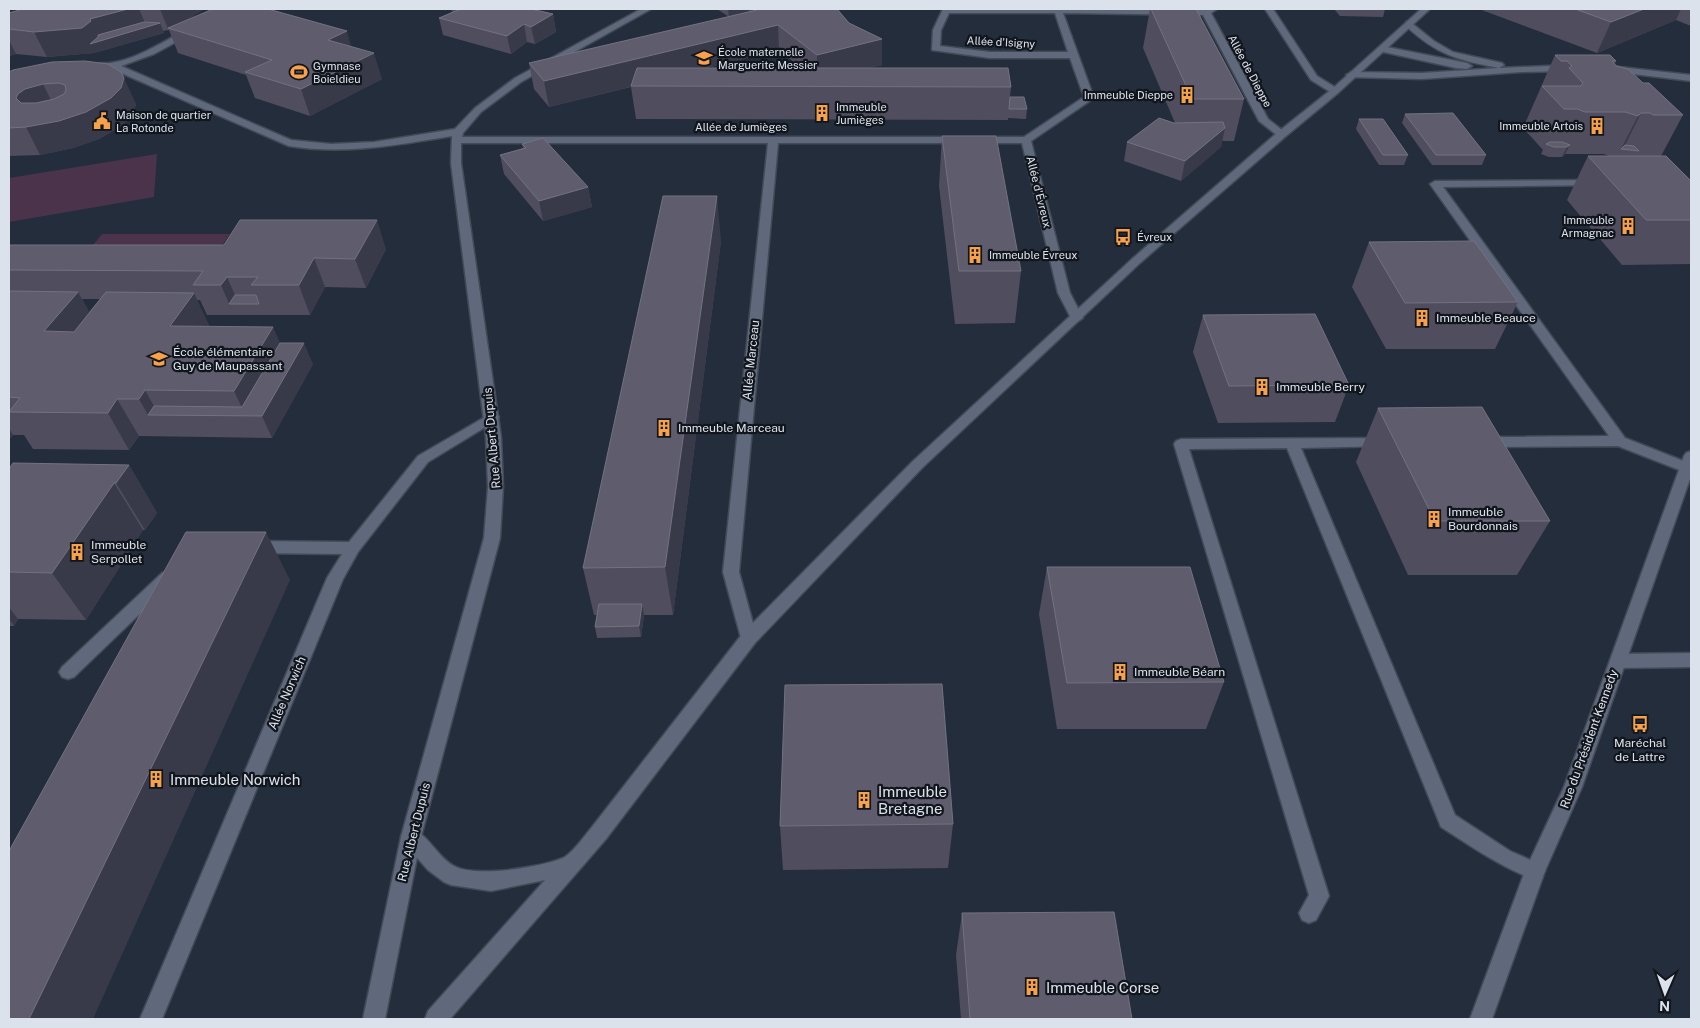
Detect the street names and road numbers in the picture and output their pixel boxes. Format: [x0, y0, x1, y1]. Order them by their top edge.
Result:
street label: Allée de Dieppe [1226, 33, 1274, 109]
street label: Allée d'Isigny [967, 34, 1036, 50]
street label: Allée de Jumièges [695, 121, 787, 133]
street label: Allée d'Évreux [1024, 155, 1055, 229]
street label: Allée Marceau [740, 319, 762, 401]
street label: Rue Albert Dupuis [481, 387, 503, 489]
street label: Allée Norwich [265, 654, 309, 732]
street label: Rue du Président Kennedy [1557, 667, 1621, 810]
street label: Rue Albert Dupuis [395, 781, 433, 883]

